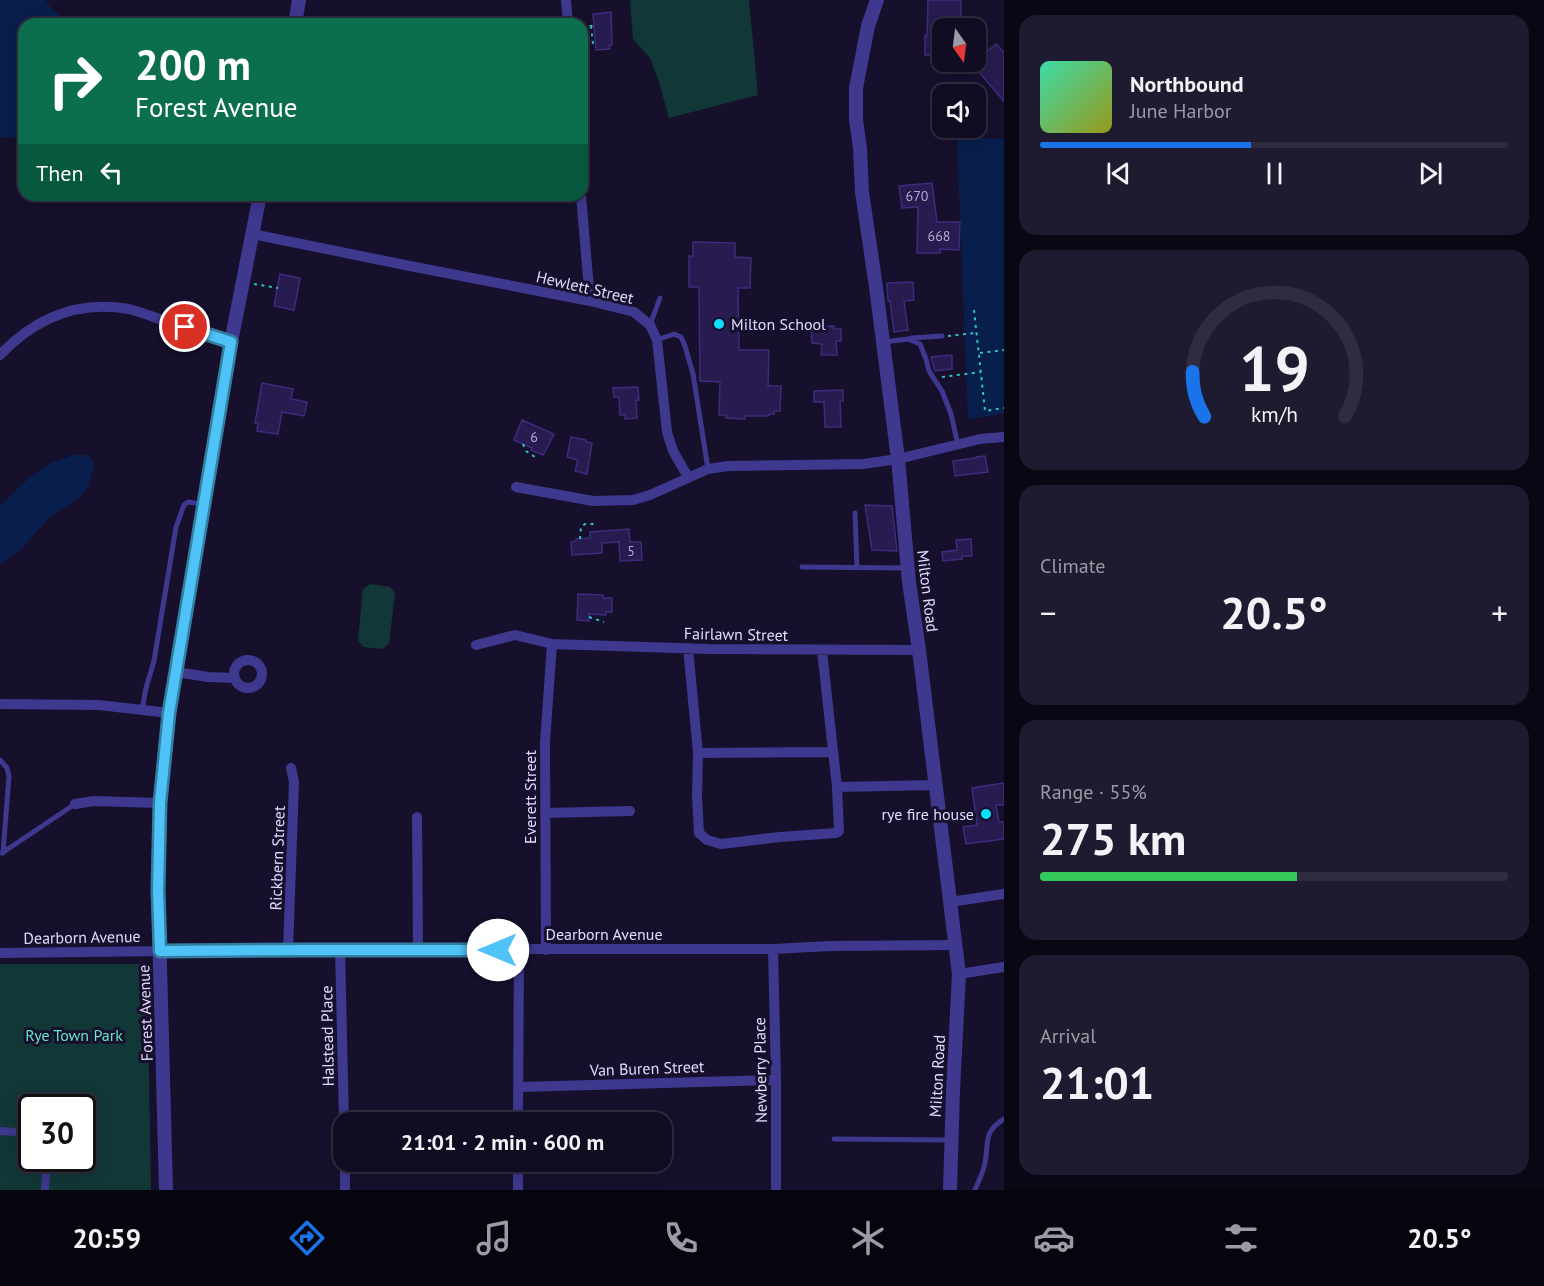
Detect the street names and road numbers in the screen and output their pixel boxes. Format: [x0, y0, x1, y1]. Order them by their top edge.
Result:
street label: Hewlett Street [534, 266, 636, 308]
street label: Milton Road [913, 549, 943, 633]
street label: Fairlawn Street [684, 623, 789, 645]
street label: Everett Street [520, 750, 540, 844]
street label: Rickbern Street [265, 805, 289, 911]
street label: Dearborn Avenue [545, 924, 663, 944]
street label: Dearborn Avenue [23, 926, 141, 948]
street label: Forest Avenue [133, 965, 157, 1061]
street label: Halstead Place [316, 985, 338, 1087]
street label: Newberry Place [749, 1017, 771, 1123]
street label: Milton Road [925, 1034, 949, 1118]
street label: Van Buren Street [588, 1056, 705, 1080]

